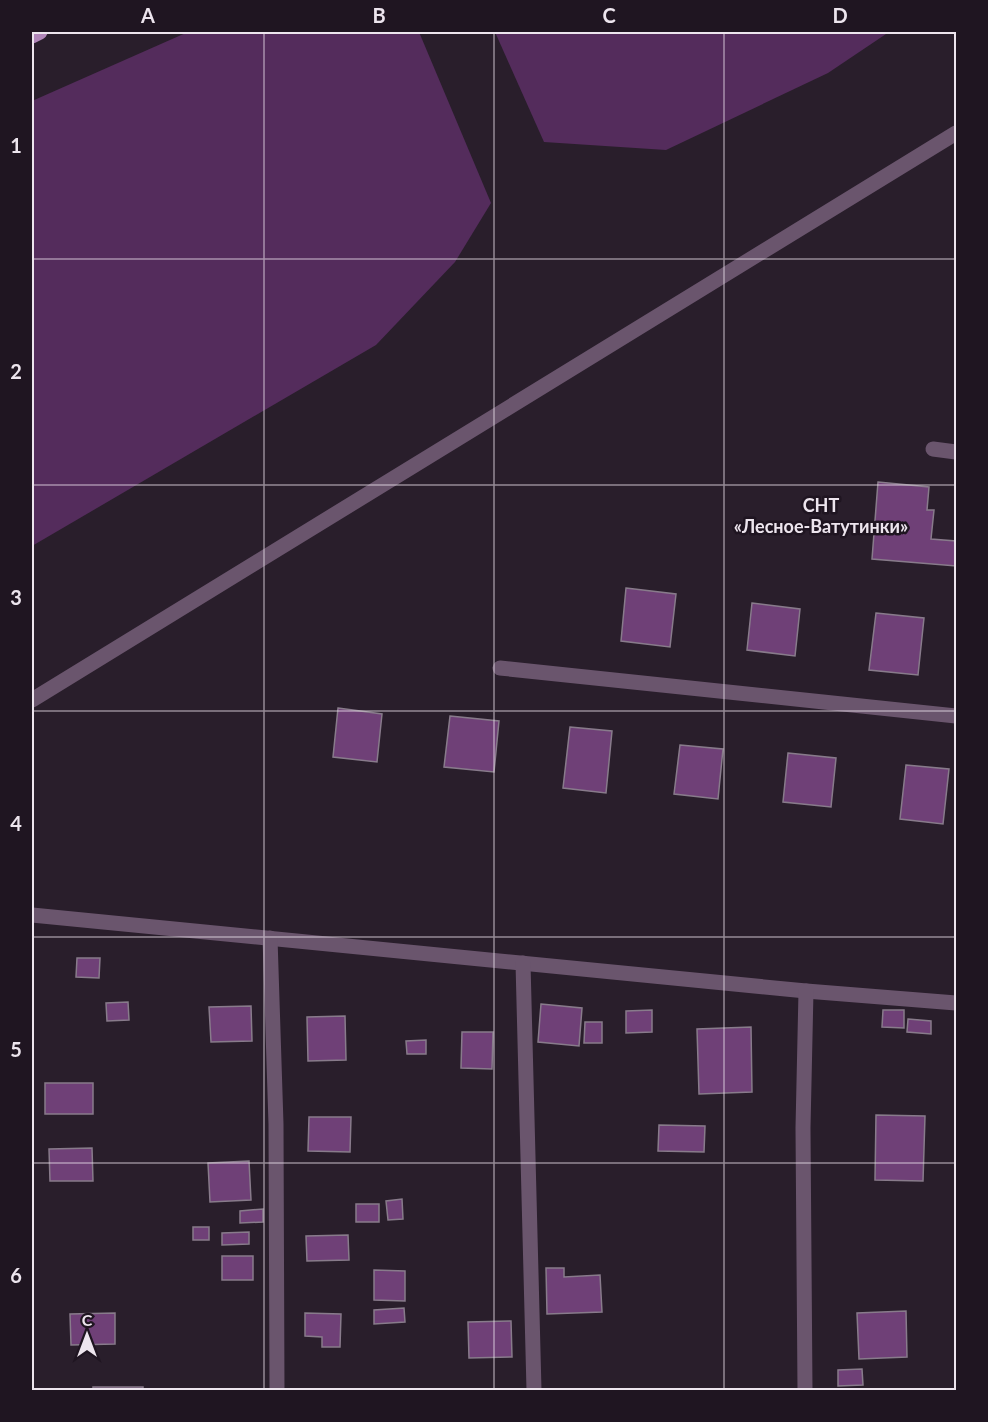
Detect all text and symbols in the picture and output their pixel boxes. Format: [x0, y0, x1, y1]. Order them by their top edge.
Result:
text: A [140, 3, 155, 27]
text: B [372, 3, 386, 27]
text: C [602, 3, 616, 27]
text: D [832, 3, 848, 27]
text: 1 [10, 133, 22, 157]
text: 2 [10, 359, 22, 383]
district label: СНТ «Лесное-Ватутинки» [734, 494, 908, 537]
text: 3 [10, 585, 22, 609]
text: 4 [10, 811, 22, 835]
text: 5 [10, 1037, 22, 1061]
text: 6 [10, 1263, 22, 1287]
north arrow [57, 1305, 117, 1365]
text: С [82, 1310, 93, 1329]

